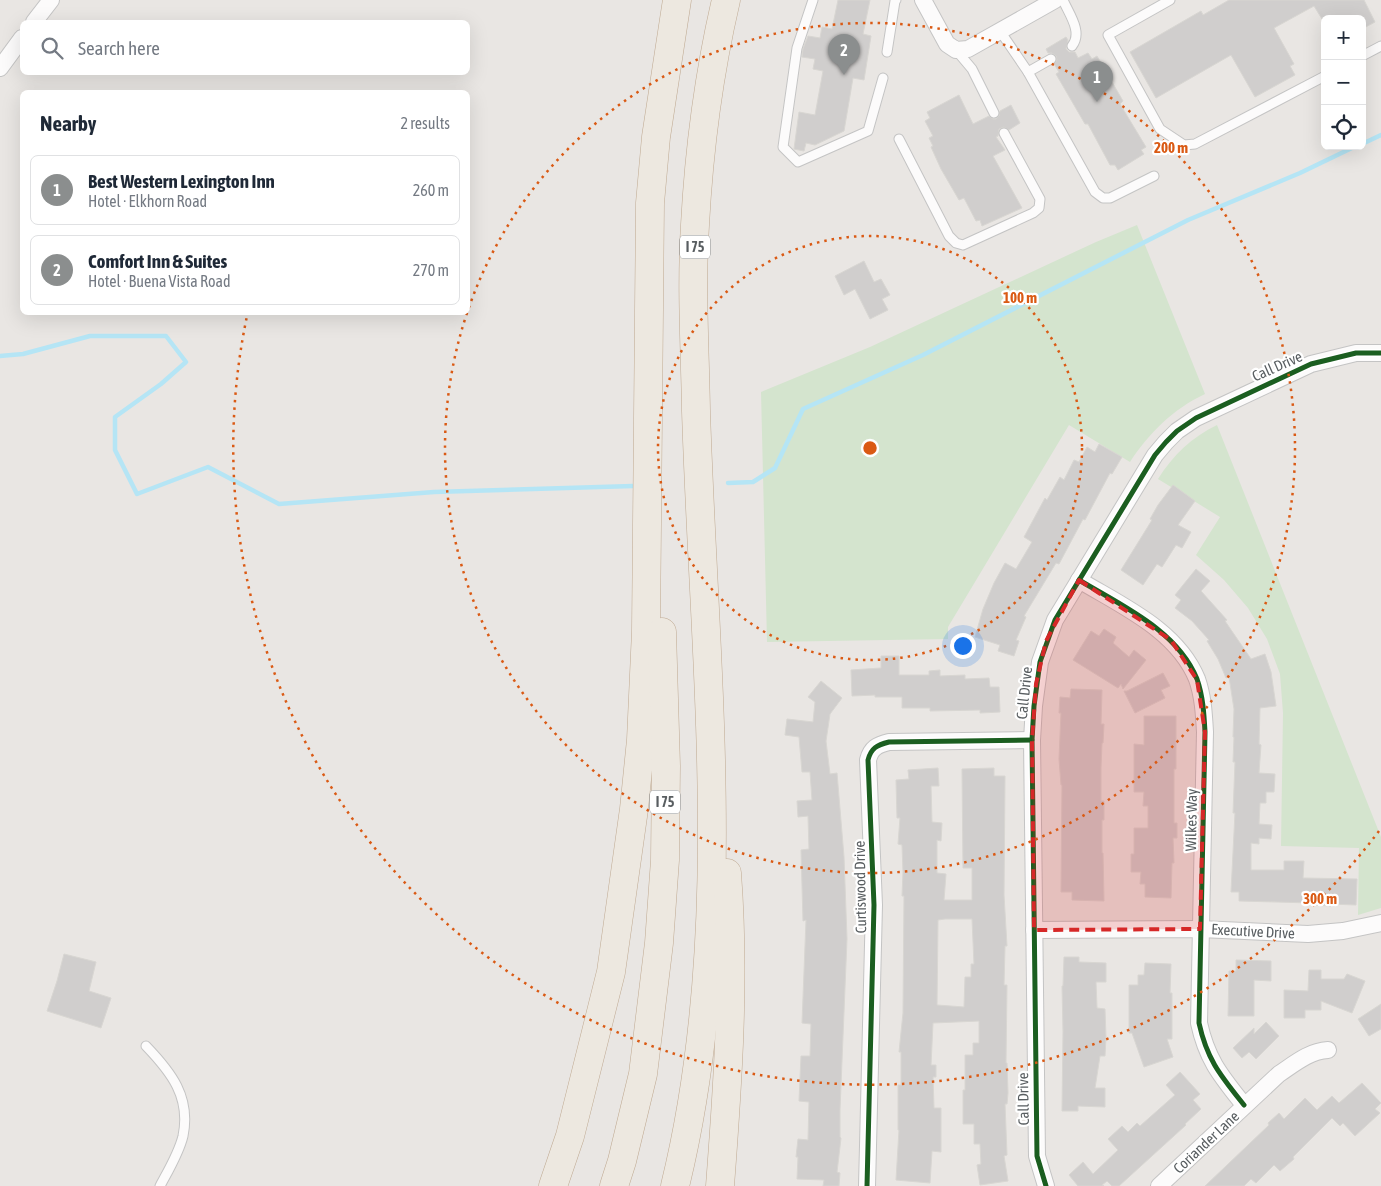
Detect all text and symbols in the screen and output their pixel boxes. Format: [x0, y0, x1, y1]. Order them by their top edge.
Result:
map controls [1321, 15, 1366, 150]
button: + [1321, 15, 1366, 60]
search box [20, 20, 470, 75]
icon: search [38, 34, 66, 62]
pin: 2 [828, 34, 860, 75]
text: Search here [78, 37, 160, 59]
button: − [1321, 60, 1366, 105]
pin: 1 [1081, 61, 1113, 102]
button: locate [1321, 105, 1366, 150]
text: Nearby [40, 111, 96, 135]
text: 2 results [400, 114, 450, 132]
text: 200 m [1154, 139, 1188, 156]
text: Best Western Lexington Inn [88, 170, 275, 192]
text: 1 [53, 181, 61, 199]
text: 260 m [413, 181, 449, 199]
text: Hotel · Elkhorn Road [88, 192, 207, 210]
road number: I 75 [680, 236, 710, 258]
text: Comfort Inn & Suites [88, 250, 227, 272]
text: 2 [53, 261, 61, 279]
text: 270 m [413, 261, 449, 279]
text: Hotel · Buena Vista Road [88, 272, 231, 290]
text: 100 m [1003, 289, 1037, 306]
street label: Call Drive [1249, 347, 1305, 385]
centre of rings [861, 439, 879, 457]
your location [950, 633, 976, 659]
street label: Call Drive [1013, 666, 1035, 720]
street label: Wilkes Way [1182, 789, 1200, 851]
road number: I 75 [650, 790, 680, 814]
street label: Curtiswood Drive [851, 840, 869, 933]
text: 300 m [1303, 890, 1337, 907]
street label: Executive Drive [1211, 920, 1295, 942]
street label: Call Drive [1014, 1072, 1032, 1126]
street label: Coriander Lane [1170, 1107, 1242, 1177]

